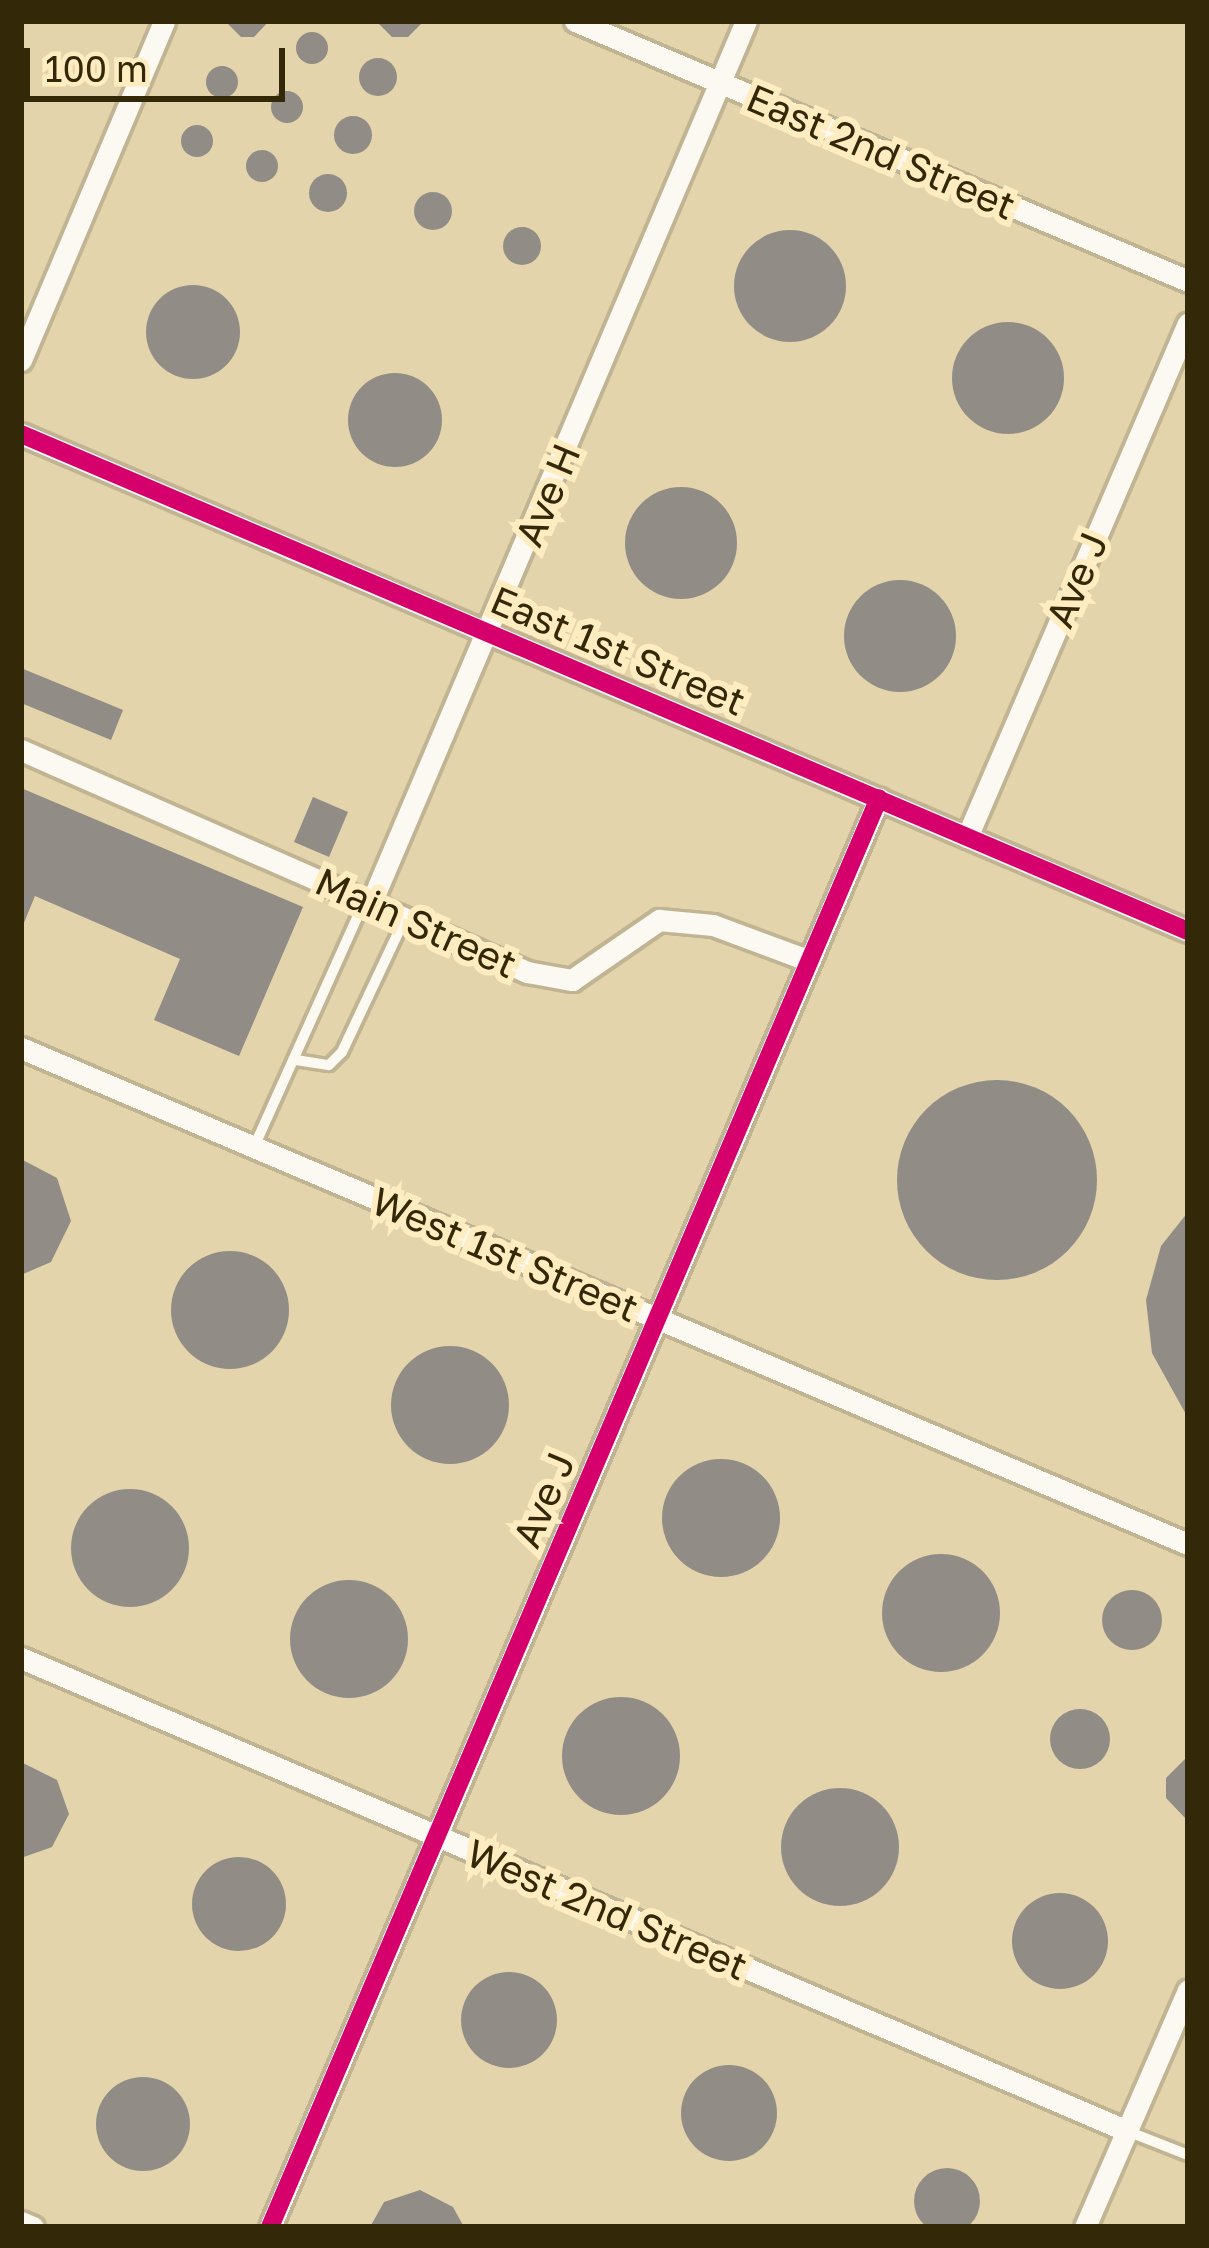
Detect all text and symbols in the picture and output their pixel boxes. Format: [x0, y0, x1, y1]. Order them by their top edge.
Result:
scale bar [30, 24, 291, 98]
text: 100 m [45, 47, 148, 90]
street label: East 2nd Street [740, 74, 1022, 230]
street label: Ave H [506, 437, 590, 553]
street label: Ave J [1036, 525, 1118, 635]
street label: East 1st Street [484, 576, 752, 726]
street label: Main Street [308, 858, 524, 988]
street label: West 1st Street [365, 1178, 645, 1332]
street label: Ave J [503, 1445, 585, 1555]
street label: West 2nd Street [460, 1830, 754, 1990]

